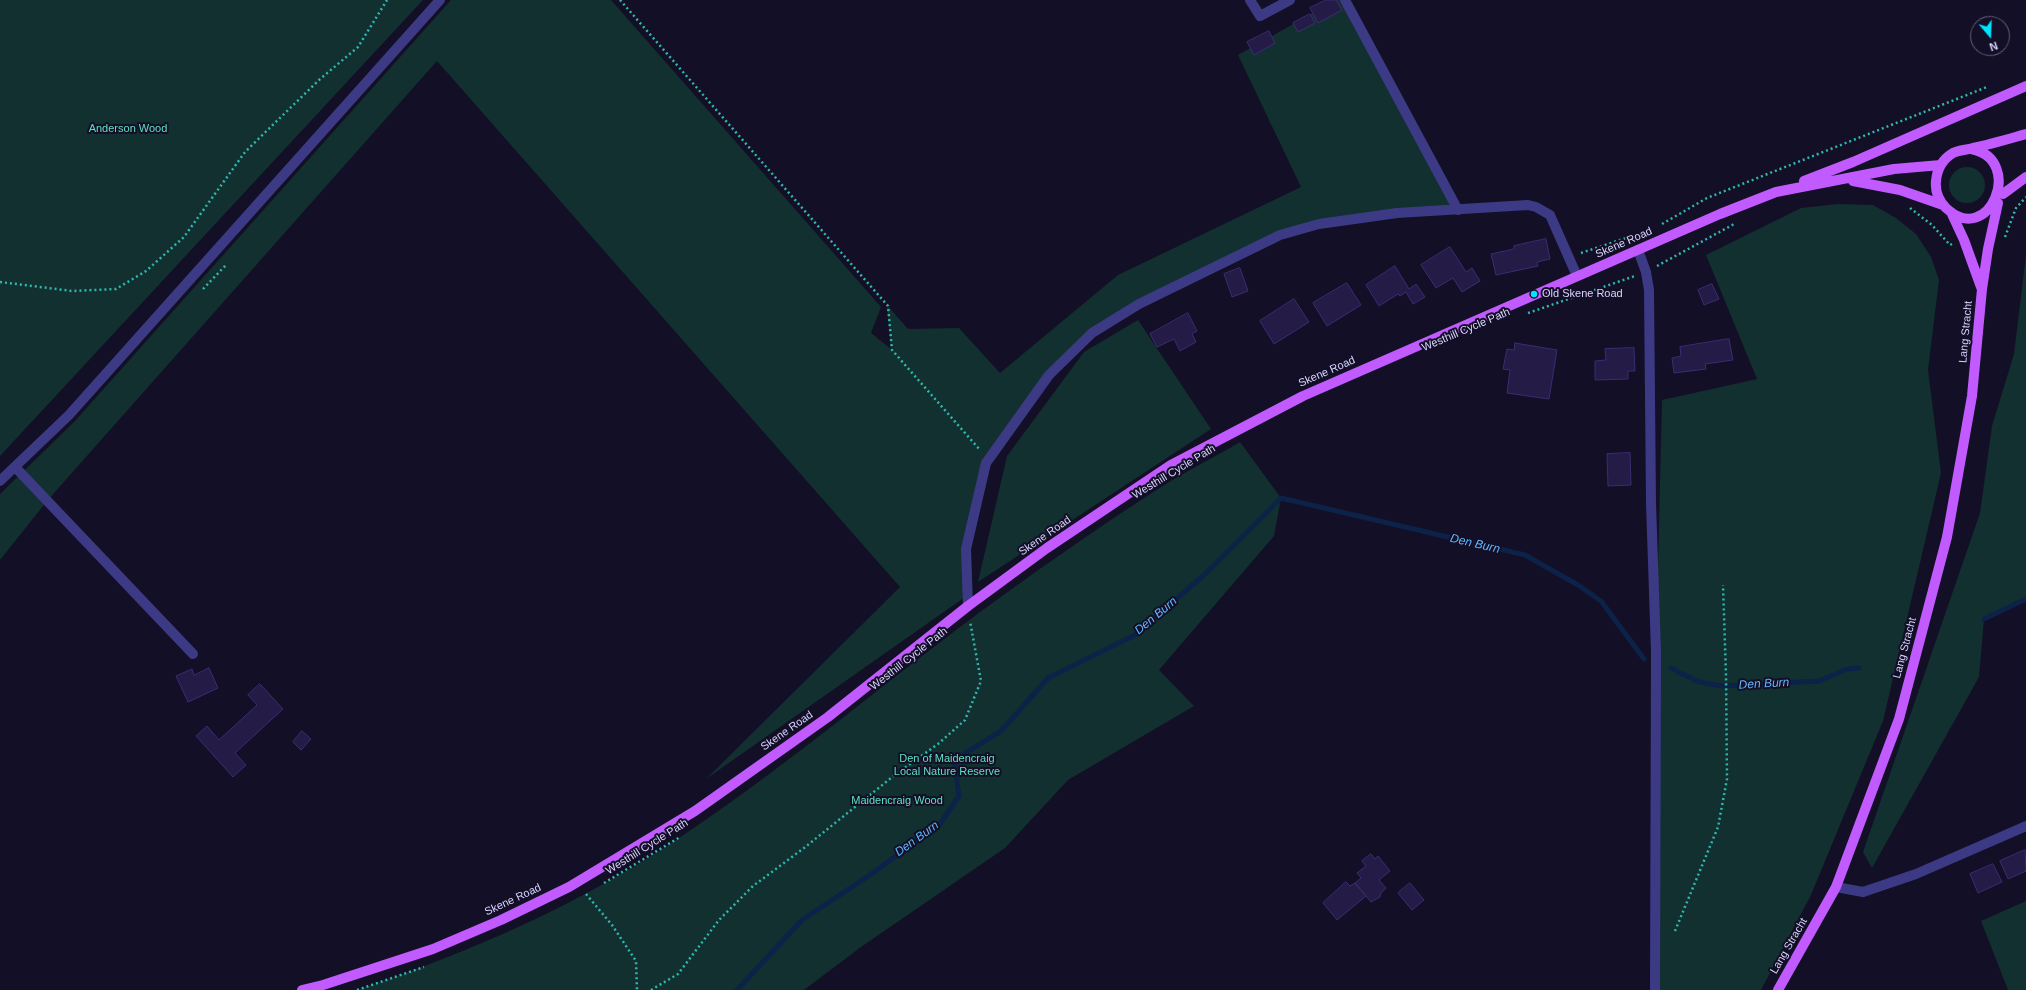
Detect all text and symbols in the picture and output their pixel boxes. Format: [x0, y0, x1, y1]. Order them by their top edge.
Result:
north arrow [1970, 16, 2010, 56]
text: N [1988, 39, 1999, 53]
park label: Anderson Wood [89, 122, 167, 136]
street label: Skene Road [1594, 225, 1654, 261]
place label: Old Skene Road [1542, 287, 1623, 301]
marker: Old Skene Road [1529, 289, 1539, 299]
street label: Lang Stracht [1957, 300, 1975, 364]
street label: Westhill Cycle Path [1420, 305, 1512, 355]
street label: Skene Road [1297, 354, 1357, 390]
street label: Westhill Cycle Path [1130, 442, 1218, 502]
street label: Skene Road [1016, 513, 1074, 559]
water label: Den Burn [1449, 531, 1501, 557]
water label: Den Burn [1132, 594, 1180, 638]
street label: Lang Stracht [1891, 616, 1919, 680]
street label: Westhill Cycle Path [868, 625, 950, 693]
water label: Den Burn [1738, 675, 1790, 693]
street label: Skene Road [758, 708, 816, 754]
park label: Den of Maidencraig Local Nature Reserve [894, 752, 1000, 778]
park label: Maidencraig Wood [851, 794, 943, 808]
street label: Westhill Cycle Path [603, 816, 691, 878]
water label: Den Burn [892, 818, 942, 860]
street label: Skene Road [483, 881, 543, 919]
street label: Lang Stracht [1768, 916, 1810, 976]

